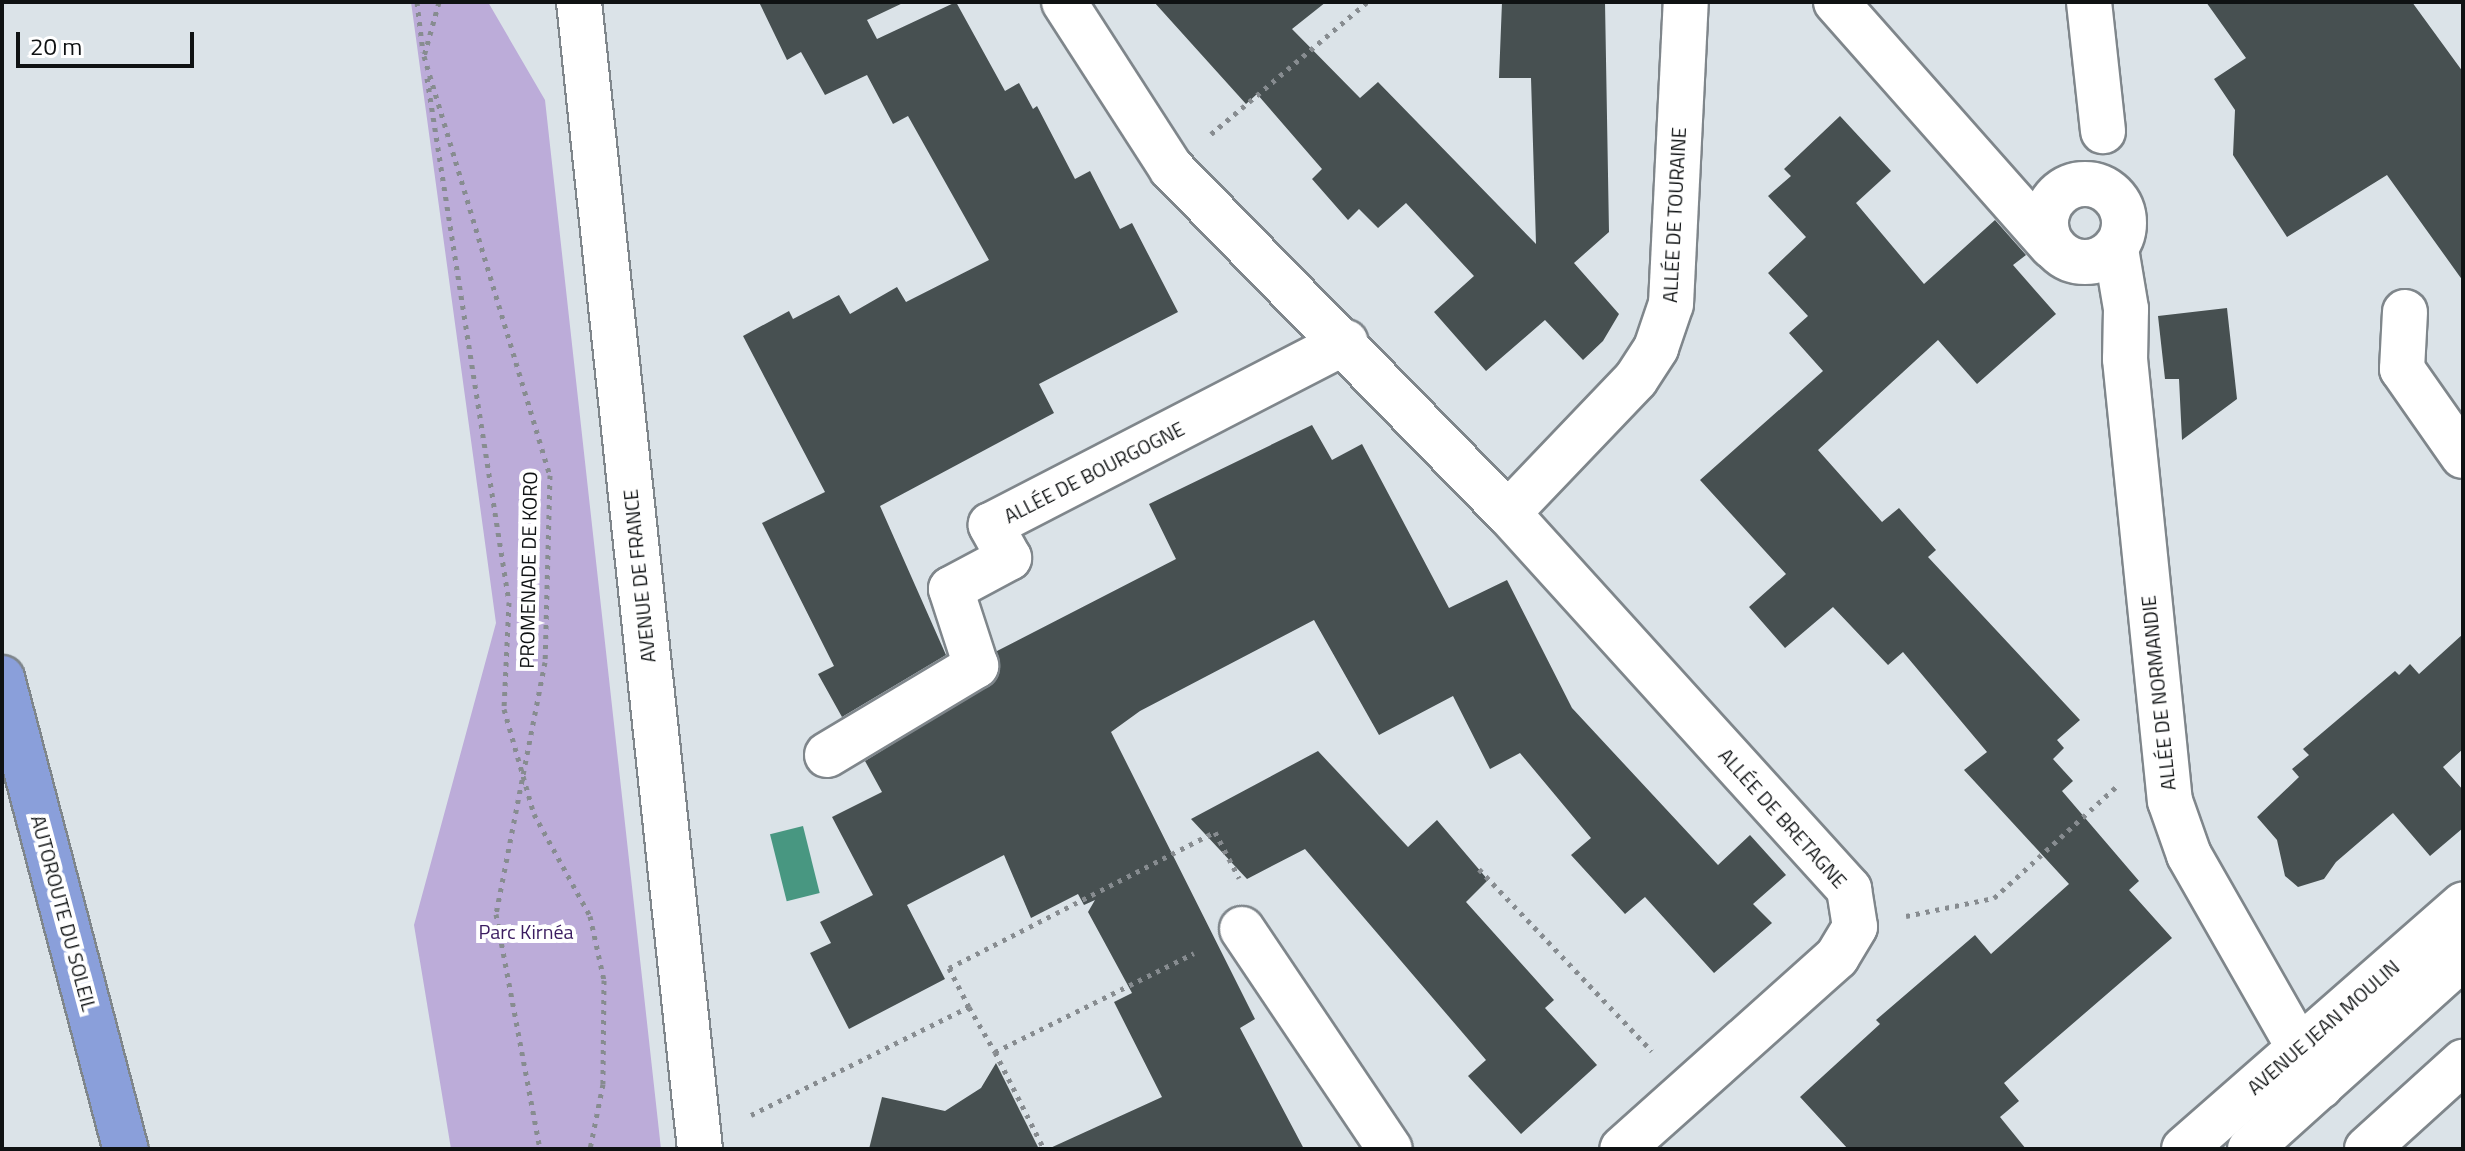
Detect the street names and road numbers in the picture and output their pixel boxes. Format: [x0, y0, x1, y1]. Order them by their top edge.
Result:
street label: ALLÉE DE TOURAINE [1657, 127, 1691, 303]
street label: ALLÉE DE BOURGOGNE [1000, 416, 1188, 528]
street label: PROMENADE DE KORO [514, 471, 542, 669]
street label: AVENUE DE FRANCE [618, 488, 660, 664]
street label: ALLÉE DE NORMANDIE [2136, 594, 2180, 792]
street label: ALLÉE DE BRETAGNE [1714, 743, 1852, 893]
street label: AUTOROUTE DU SOLEIL [26, 812, 102, 1014]
street label: AVENUE JEAN MOULIN [2242, 954, 2404, 1100]

